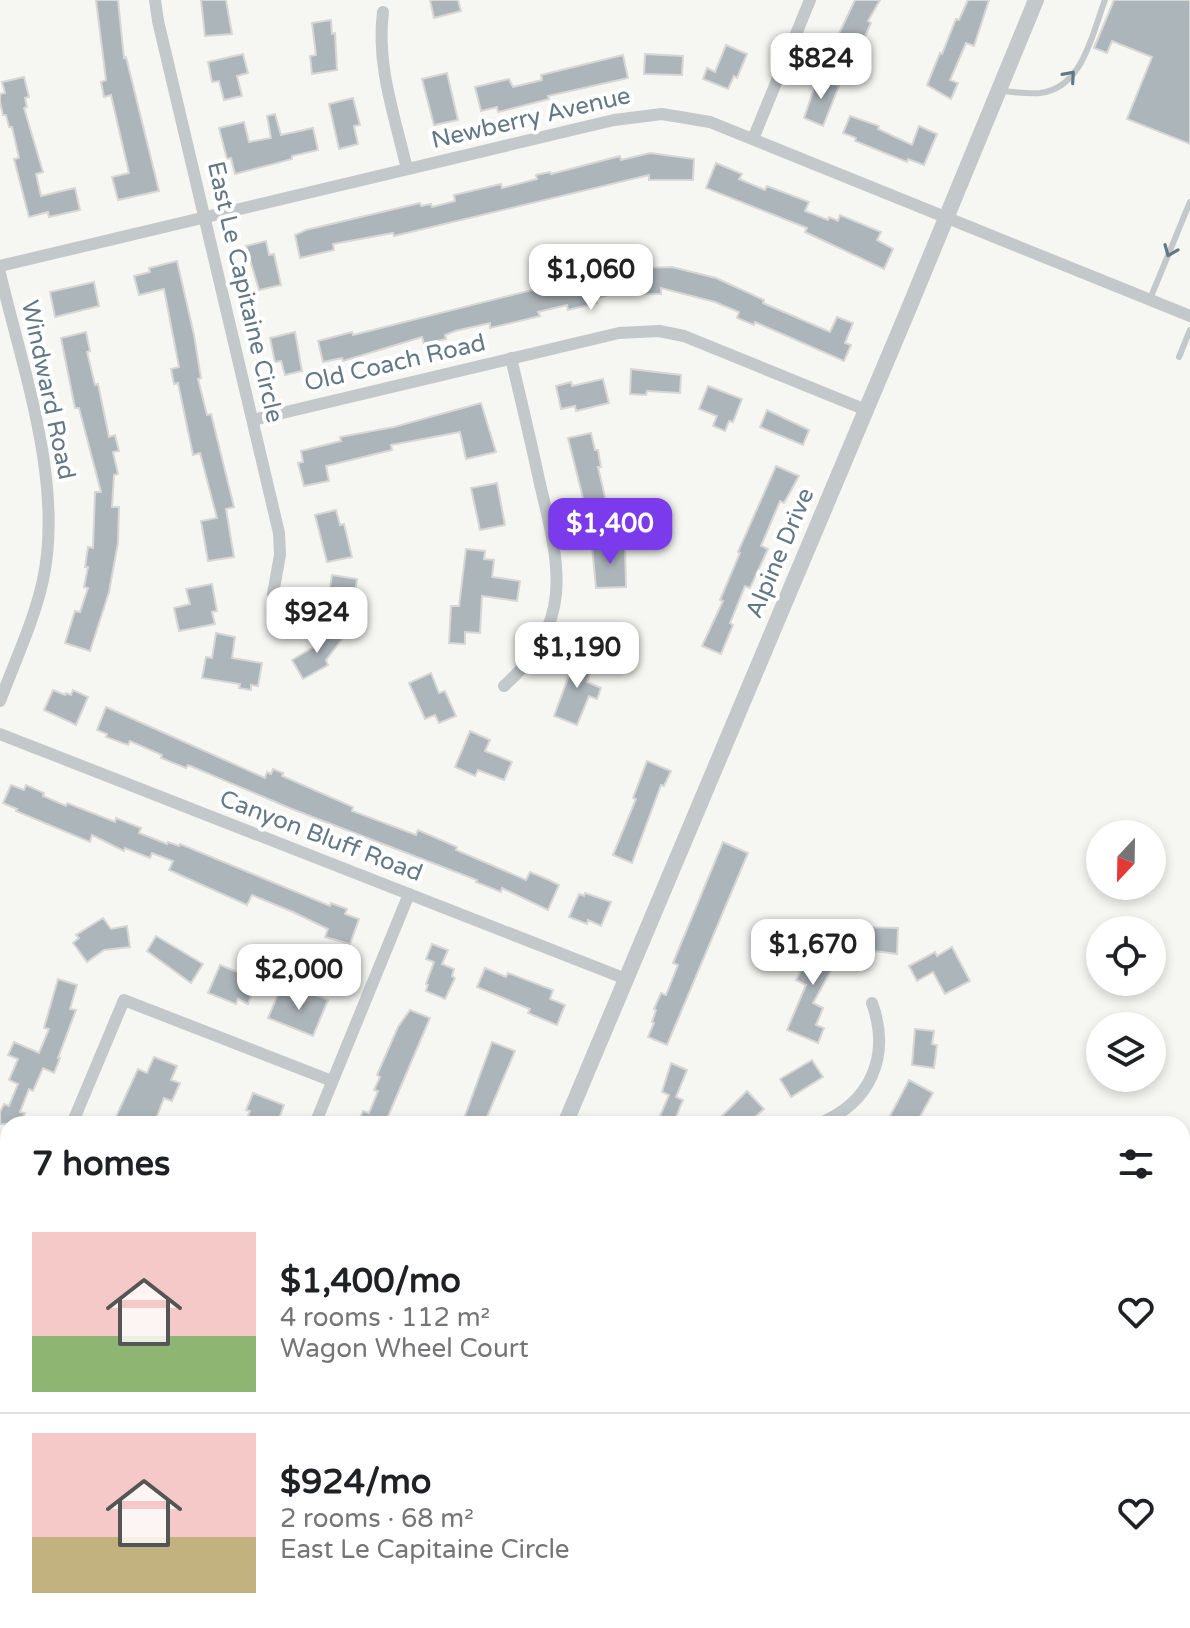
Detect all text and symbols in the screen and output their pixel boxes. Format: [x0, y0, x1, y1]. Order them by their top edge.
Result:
pin: $824 [774, 33, 868, 101]
text: $824 [788, 43, 854, 74]
one-way arrow [1061, 71, 1075, 85]
street label: Newberry Avenue [429, 81, 633, 155]
street label: East Le Capitaine Circle [201, 159, 289, 425]
one-way arrow [1163, 243, 1180, 257]
pin: $1,060 [526, 244, 656, 312]
text: $1,060 [547, 254, 635, 285]
street label: Windward Road [15, 298, 81, 482]
street label: Old Coach Road [302, 328, 488, 398]
street label: Alpine Drive [740, 484, 820, 622]
pin: $1,400 [545, 498, 675, 566]
text: $1,400 [566, 508, 654, 539]
pin: $924 [270, 587, 364, 655]
text: $924 [284, 597, 350, 628]
pin: $1,190 [512, 622, 642, 690]
text: $1,190 [533, 632, 621, 663]
street label: Canyon Bluff Road [215, 784, 427, 888]
north arrow [1086, 820, 1166, 900]
map controls [1086, 820, 1166, 1092]
button: locate [1086, 916, 1166, 996]
pin: $1,670 [748, 919, 878, 987]
text: $1,670 [769, 929, 857, 960]
pin: $2,000 [234, 944, 364, 1012]
text: $2,000 [255, 954, 343, 985]
button: layers [1086, 1012, 1166, 1092]
icon: filters [1114, 1142, 1158, 1186]
text: 7 homes [32, 1144, 170, 1185]
text: $1,400/mo [280, 1261, 461, 1302]
icon: home [96, 1264, 192, 1360]
icon: heart [1114, 1290, 1158, 1334]
text: 4 rooms · 112 m² [280, 1302, 490, 1333]
text: Wagon Wheel Court [280, 1333, 529, 1364]
text: $924/mo [280, 1462, 431, 1503]
icon: home [96, 1465, 192, 1561]
icon: heart [1114, 1491, 1158, 1535]
text: 2 rooms · 68 m² [280, 1503, 474, 1534]
text: East Le Capitaine Circle [280, 1534, 570, 1565]

